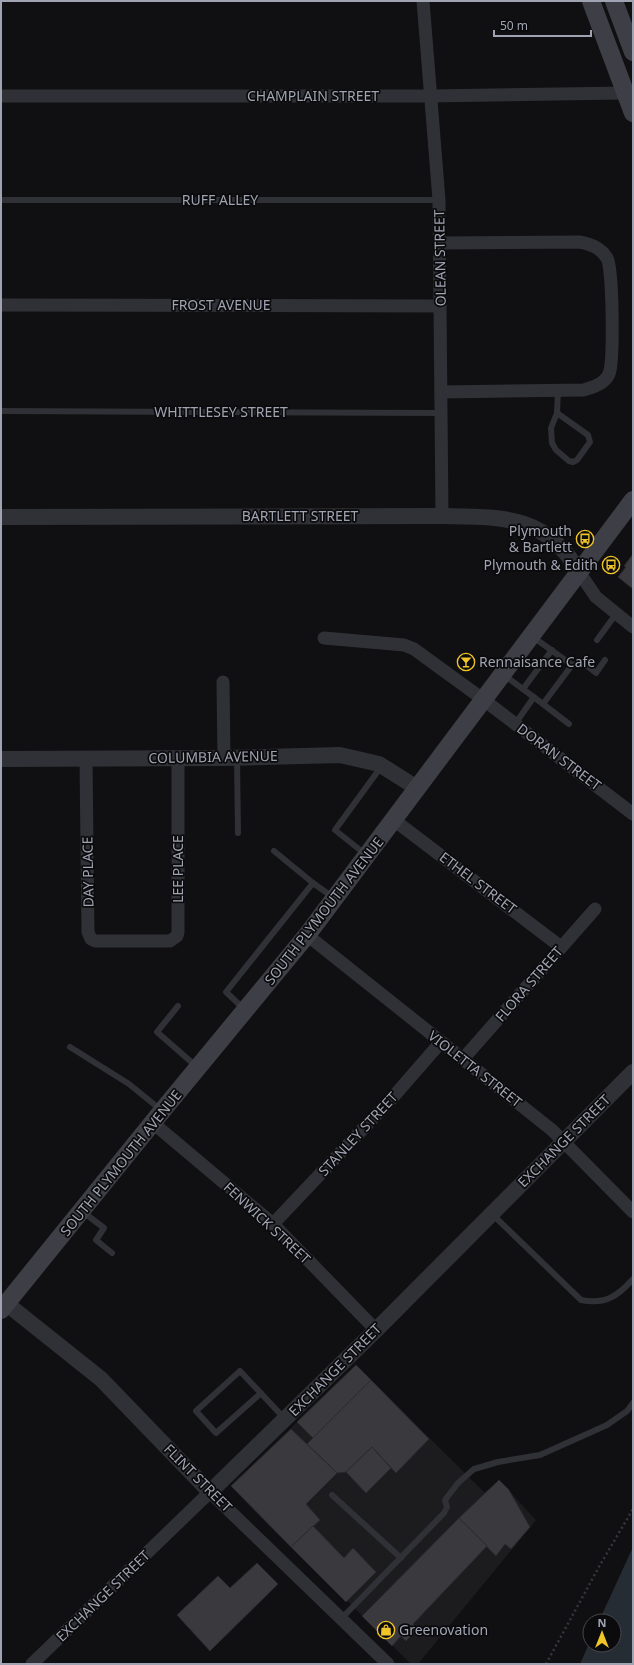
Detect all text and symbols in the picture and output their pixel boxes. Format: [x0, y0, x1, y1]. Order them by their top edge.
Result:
scale bar [494, 12, 591, 38]
text: 50 m [500, 17, 528, 34]
street label: CHAMPLAIN STREET [247, 86, 379, 105]
street label: RUFF ALLEY [182, 190, 258, 209]
street label: OLEAN STREET [429, 209, 450, 307]
street label: FROST AVENUE [171, 295, 271, 314]
street label: WHITTLESEY STREET [154, 402, 288, 421]
street label: BARTLETT STREET [242, 506, 359, 525]
place label: Plymouth & Bartlett [509, 521, 572, 556]
bus stop icon: Plymouth & Bartlett [575, 529, 595, 549]
place label: Plymouth & Edith [484, 555, 598, 574]
bus stop icon: Plymouth & Edith [601, 555, 621, 575]
bar icon: Rennaisance Cafe [456, 652, 476, 672]
place label: Rennaisance Cafe [479, 652, 595, 671]
street label: DORAN STREET [513, 719, 605, 795]
street label: COLUMBIA AVENUE [148, 746, 278, 767]
street label: SOUTH PLYMOUTH AVENUE [260, 833, 387, 989]
street label: LEE PLACE [168, 835, 187, 903]
street label: DAY PLACE [77, 836, 98, 908]
street label: ETHEL STREET [436, 847, 521, 918]
street label: FLORA STREET [491, 942, 567, 1025]
street label: VIOLETTA STREET [424, 1026, 526, 1111]
street label: SOUTH PLYMOUTH AVENUE [56, 1086, 186, 1240]
street label: STANLEY STREET [314, 1087, 402, 1180]
street label: EXCHANGE STREET [513, 1090, 614, 1191]
street label: FENWICK STREET [220, 1177, 315, 1268]
street label: EXCHANGE STREET [284, 1319, 385, 1420]
street label: FLINT STREET [160, 1439, 237, 1516]
street label: EXCHANGE STREET [52, 1546, 154, 1645]
north arrow [582, 1613, 622, 1653]
text: N [598, 1615, 606, 1630]
shop icon: Greenovation [376, 1620, 396, 1640]
place label: Greenovation [399, 1620, 488, 1639]

